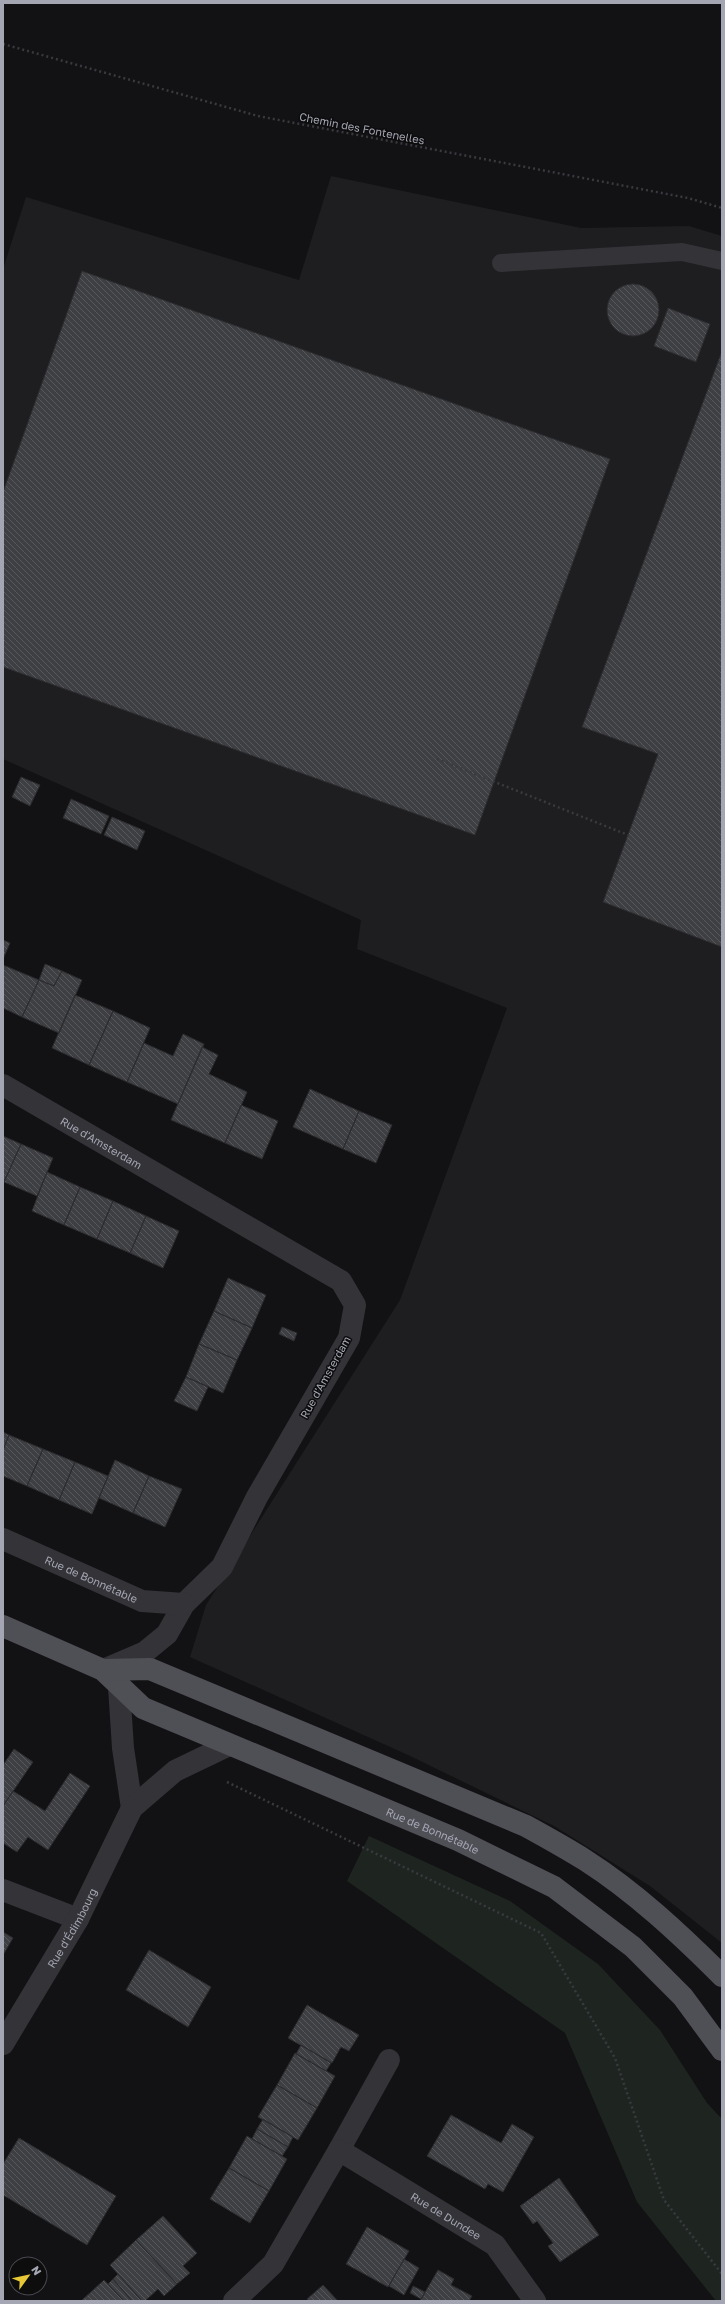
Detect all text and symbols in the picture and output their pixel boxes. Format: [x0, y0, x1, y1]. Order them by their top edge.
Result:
street label: Chemin des Fontenelles [298, 109, 426, 147]
street label: Rue d'Amsterdam [59, 1113, 145, 1171]
street label: Rue d'Amsterdam [297, 1334, 353, 1420]
street label: Rue de Bonnétable [43, 1552, 140, 1605]
street label: Rue de Bonnétable [384, 1804, 482, 1856]
street label: Rue d'Édimbourg [44, 1886, 99, 1970]
street label: Rue de Dundee [409, 2189, 484, 2242]
north arrow [8, 2256, 48, 2296]
text: N [29, 2263, 45, 2277]

